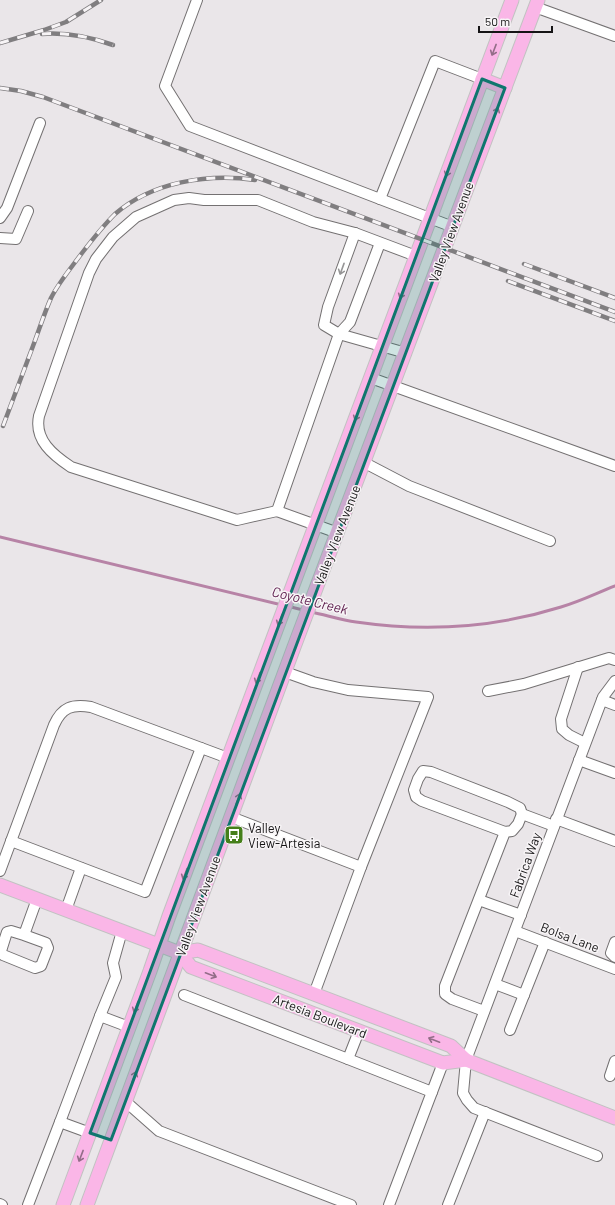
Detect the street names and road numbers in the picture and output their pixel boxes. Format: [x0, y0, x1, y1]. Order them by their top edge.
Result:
street label: Valley View Avenue [425, 179, 477, 285]
street label: Valley View Avenue [311, 483, 363, 587]
street label: Fabrica Way [506, 830, 544, 900]
street label: Valley View Avenue [172, 853, 224, 959]
street label: Bolsa Lane [538, 918, 602, 956]
street label: Artesia Boulevard [271, 991, 369, 1041]

